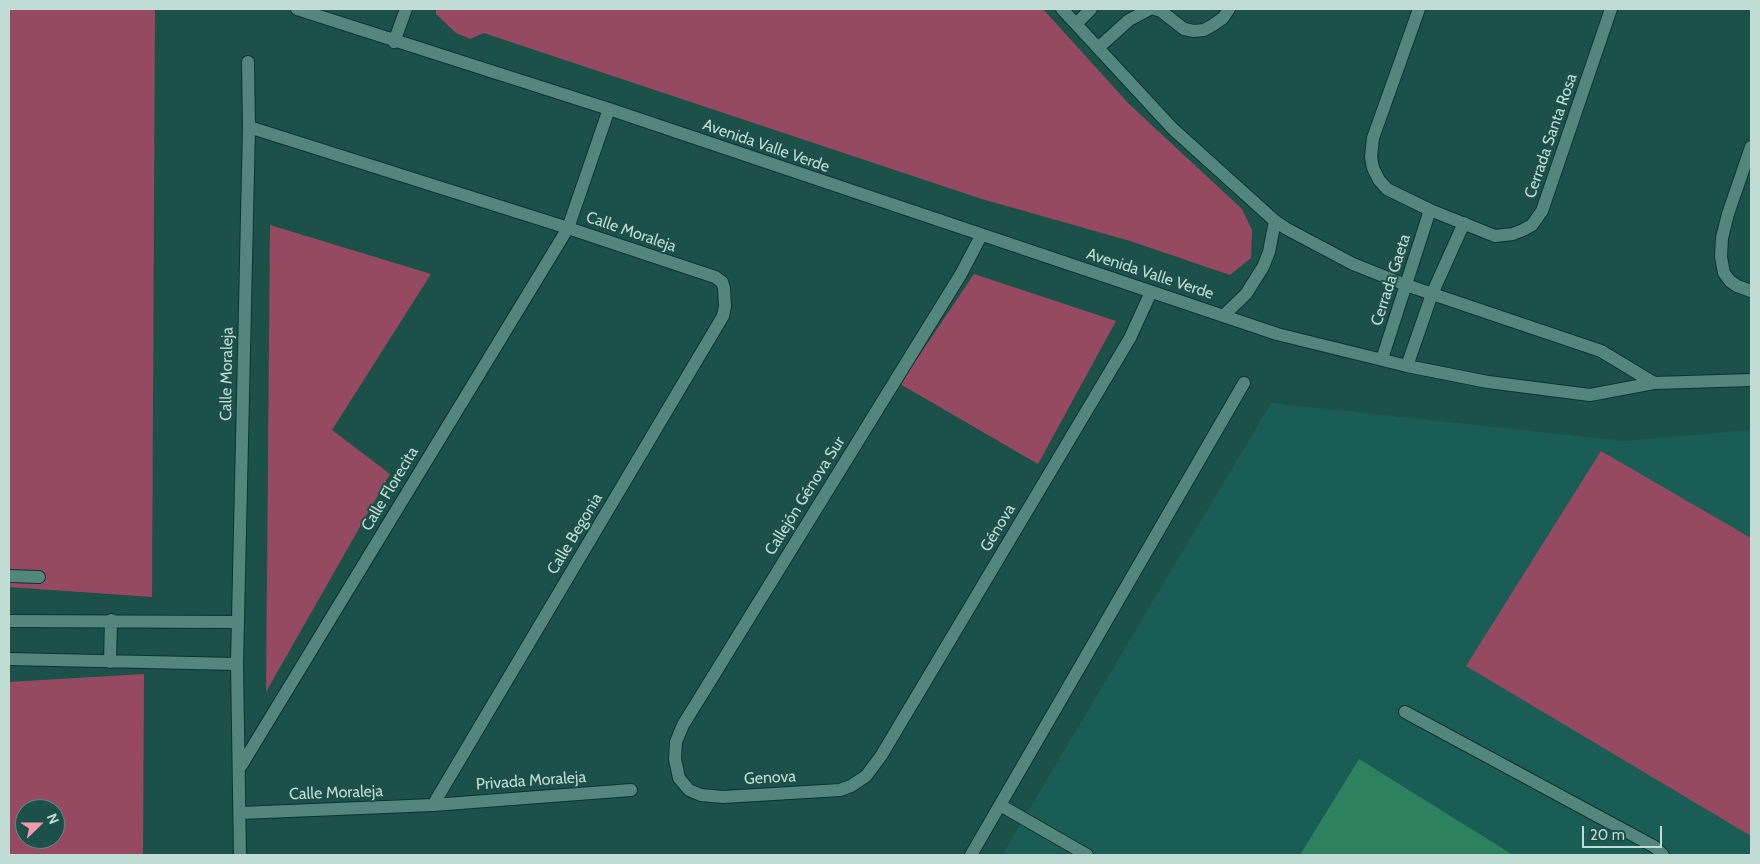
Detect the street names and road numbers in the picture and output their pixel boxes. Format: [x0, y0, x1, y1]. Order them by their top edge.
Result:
street label: Cerrada Santa Rosa [1521, 71, 1581, 201]
street label: Avenida Valle Verde [700, 115, 832, 177]
street label: Calle Moraleja [583, 208, 679, 256]
street label: Cerrada Gaeta [1367, 232, 1415, 328]
street label: Avenida Valle Verde [1084, 244, 1216, 304]
street label: Calle Moraleja [217, 327, 237, 421]
street label: Callejón Génova Sur [761, 433, 849, 559]
street label: Calle Florecita [357, 444, 423, 534]
street label: Calle Begonia [543, 490, 607, 578]
street label: Génova [976, 501, 1020, 555]
street label: Genova [744, 767, 796, 789]
street label: Privada Moraleja [475, 768, 587, 794]
street label: Calle Moraleja [289, 782, 383, 804]

